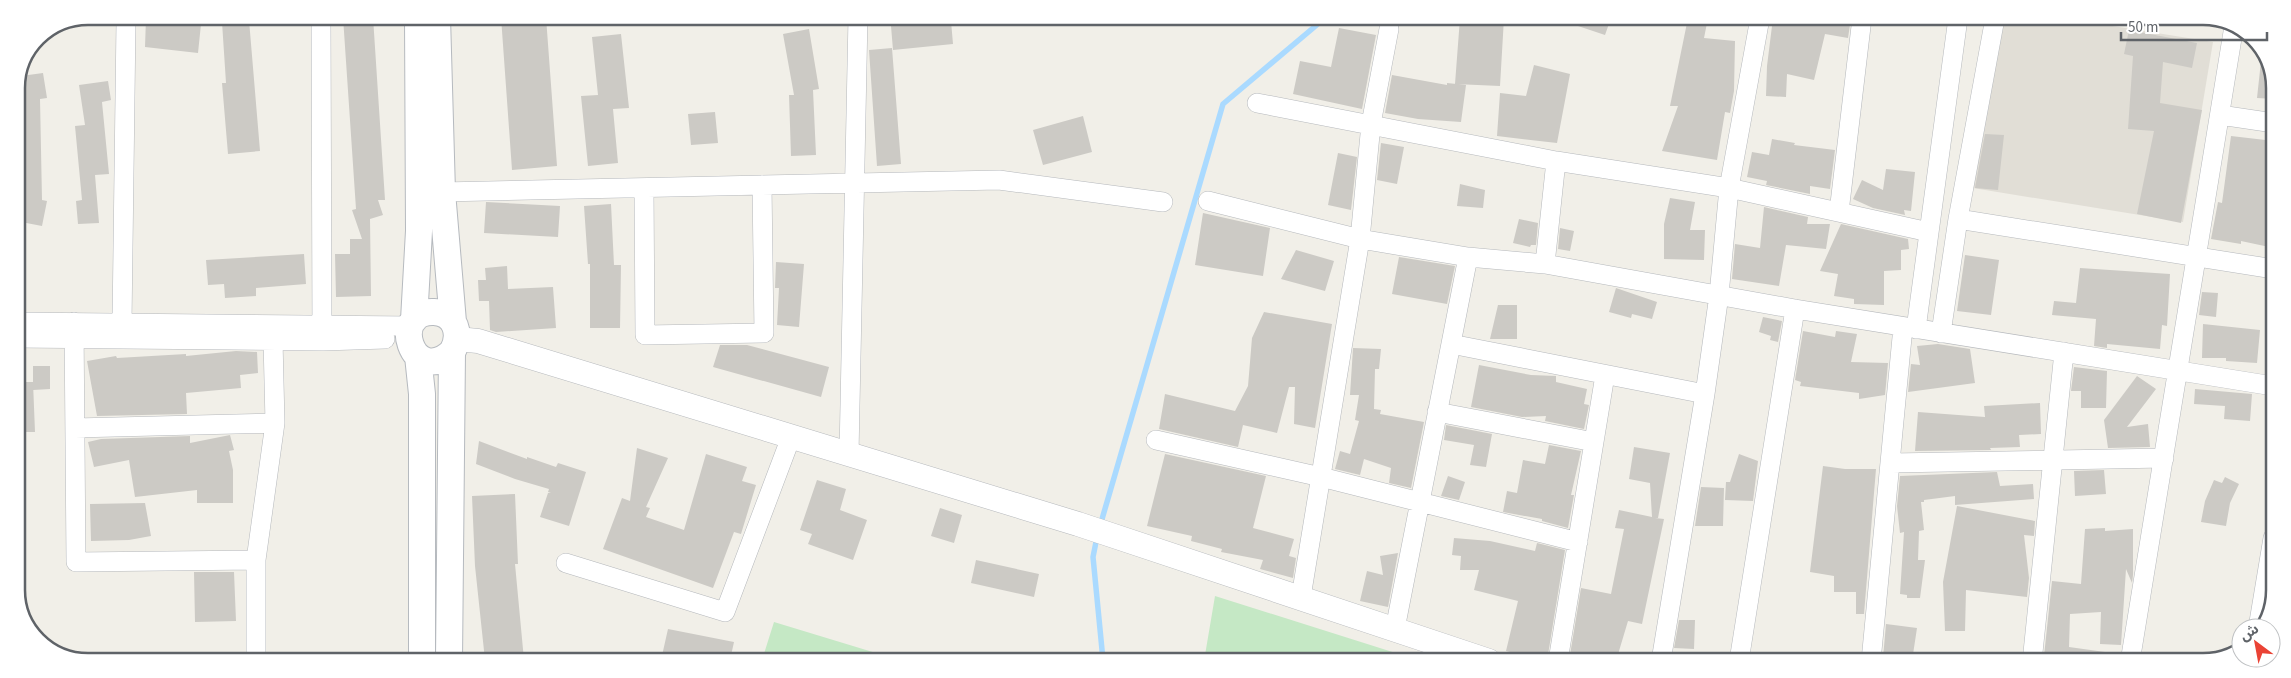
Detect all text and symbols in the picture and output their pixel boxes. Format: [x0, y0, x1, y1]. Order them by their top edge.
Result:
scale bar [2121, 10, 2267, 42]
text: 50 m [2128, 17, 2158, 38]
north arrow [2231, 618, 2281, 668]
text: ش [2236, 619, 2263, 646]

